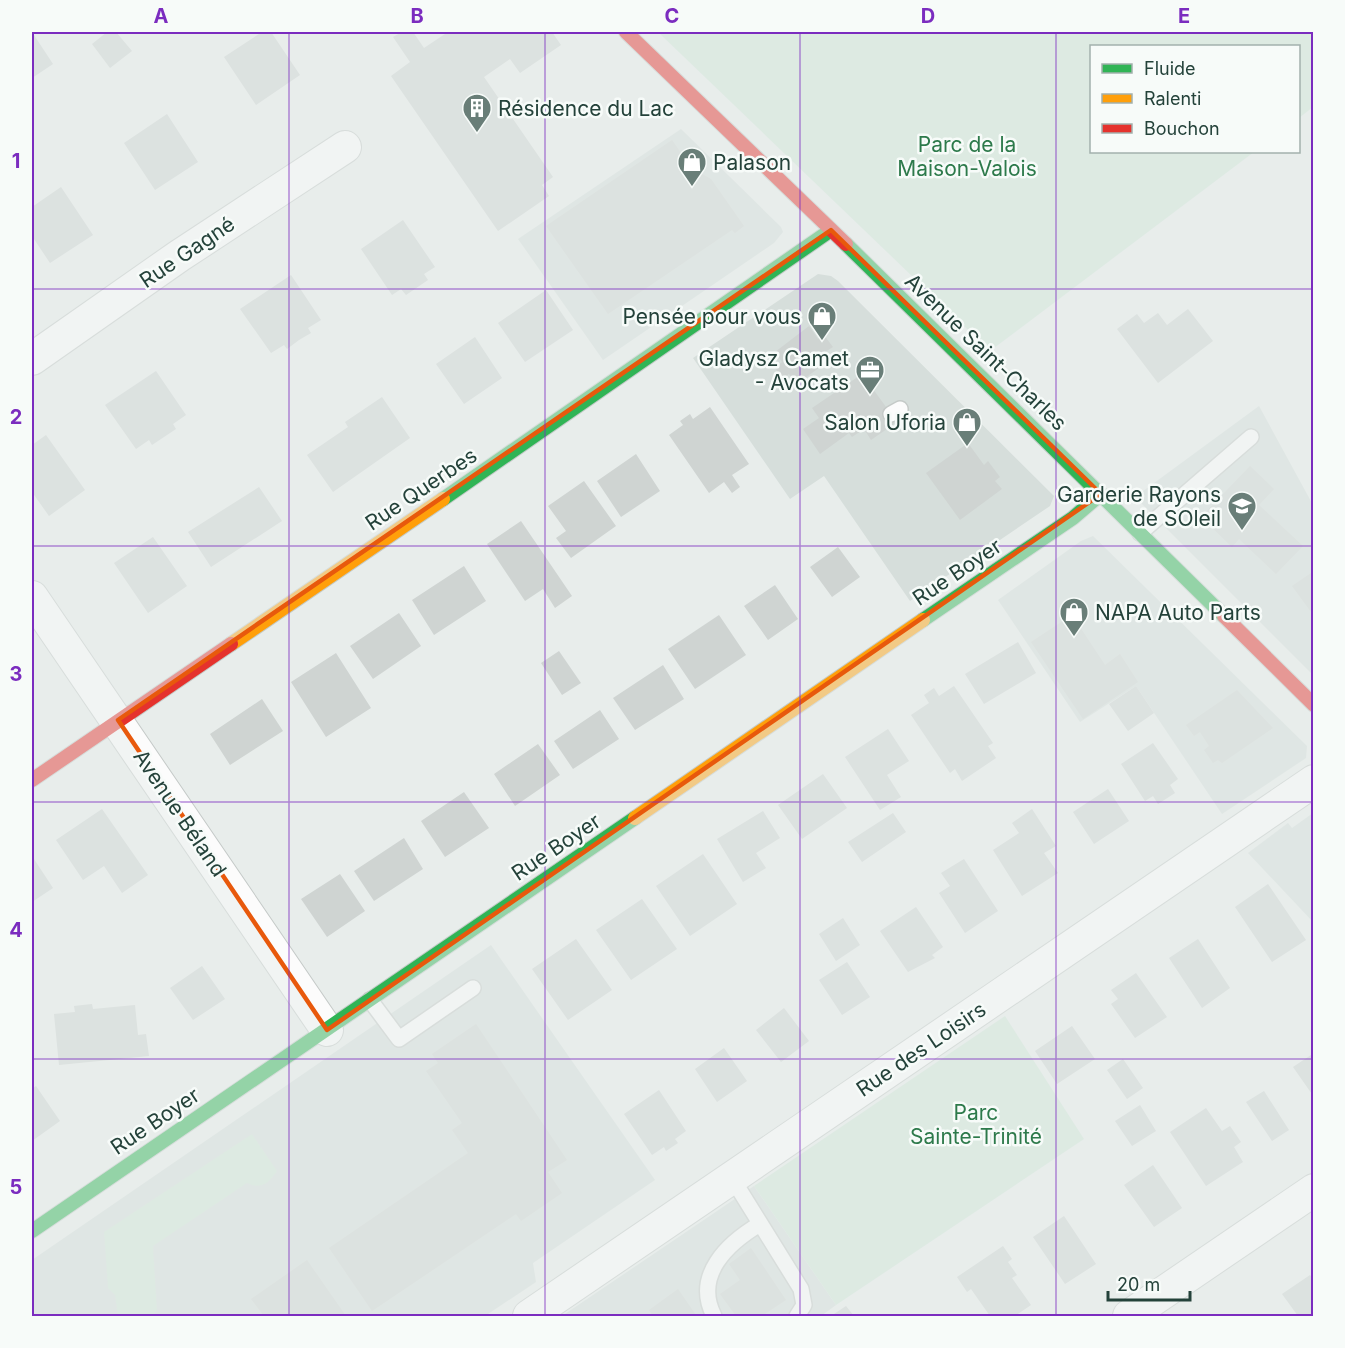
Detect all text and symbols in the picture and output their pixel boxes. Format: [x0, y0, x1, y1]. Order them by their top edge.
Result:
text: A [154, 4, 169, 28]
text: B [410, 4, 424, 28]
text: C [665, 4, 679, 28]
text: D [921, 4, 935, 28]
text: E [1178, 4, 1190, 28]
legend [1090, 45, 1300, 153]
text: Fluide [1144, 58, 1196, 79]
text: Ralenti [1144, 88, 1201, 109]
building icon: Résidence du Lac [461, 92, 493, 134]
place label: Résidence du Lac [498, 96, 674, 121]
text: Bouchon [1144, 118, 1220, 139]
park label: Parc de la Maison-Valois [897, 132, 1037, 181]
shop icon: Palason [676, 146, 708, 188]
text: 1 [12, 149, 20, 173]
place label: Palason [713, 150, 791, 175]
street label: Rue Gagné [135, 211, 239, 293]
street label: Avenue Saint-Charles [900, 268, 1072, 436]
shop icon: Pensée pour vous [806, 300, 838, 342]
place label: Pensée pour vous [622, 304, 801, 329]
place label: Gladysz Camet - Avocats [698, 346, 849, 395]
office icon: Gladysz Camet - Avocats [854, 354, 886, 396]
text: 2 [10, 405, 22, 429]
shop icon: Salon Uforia [951, 406, 983, 448]
place label: Salon Uforia [824, 410, 946, 435]
street label: Rue Querbes [360, 443, 482, 535]
place label: Garderie Rayons de SOleil [1057, 482, 1221, 531]
school or university icon: Garderie Rayons de SOleil [1226, 490, 1258, 532]
street label: Rue Boyer [908, 533, 1006, 611]
shop icon: NAPA Auto Parts [1058, 596, 1090, 638]
place label: NAPA Auto Parts [1095, 600, 1261, 625]
text: 3 [10, 662, 22, 686]
street label: Avenue Béland [128, 745, 232, 881]
street label: Rue Boyer [507, 808, 605, 886]
text: 4 [9, 918, 23, 942]
street label: Rue des Loisirs [851, 996, 991, 1102]
street label: Rue Boyer [106, 1082, 204, 1160]
park label: Parc Sainte-Trinité [910, 1100, 1042, 1149]
text: 5 [10, 1175, 22, 1199]
scale bar [1108, 1264, 1190, 1302]
text: 20 m [1117, 1274, 1160, 1295]

